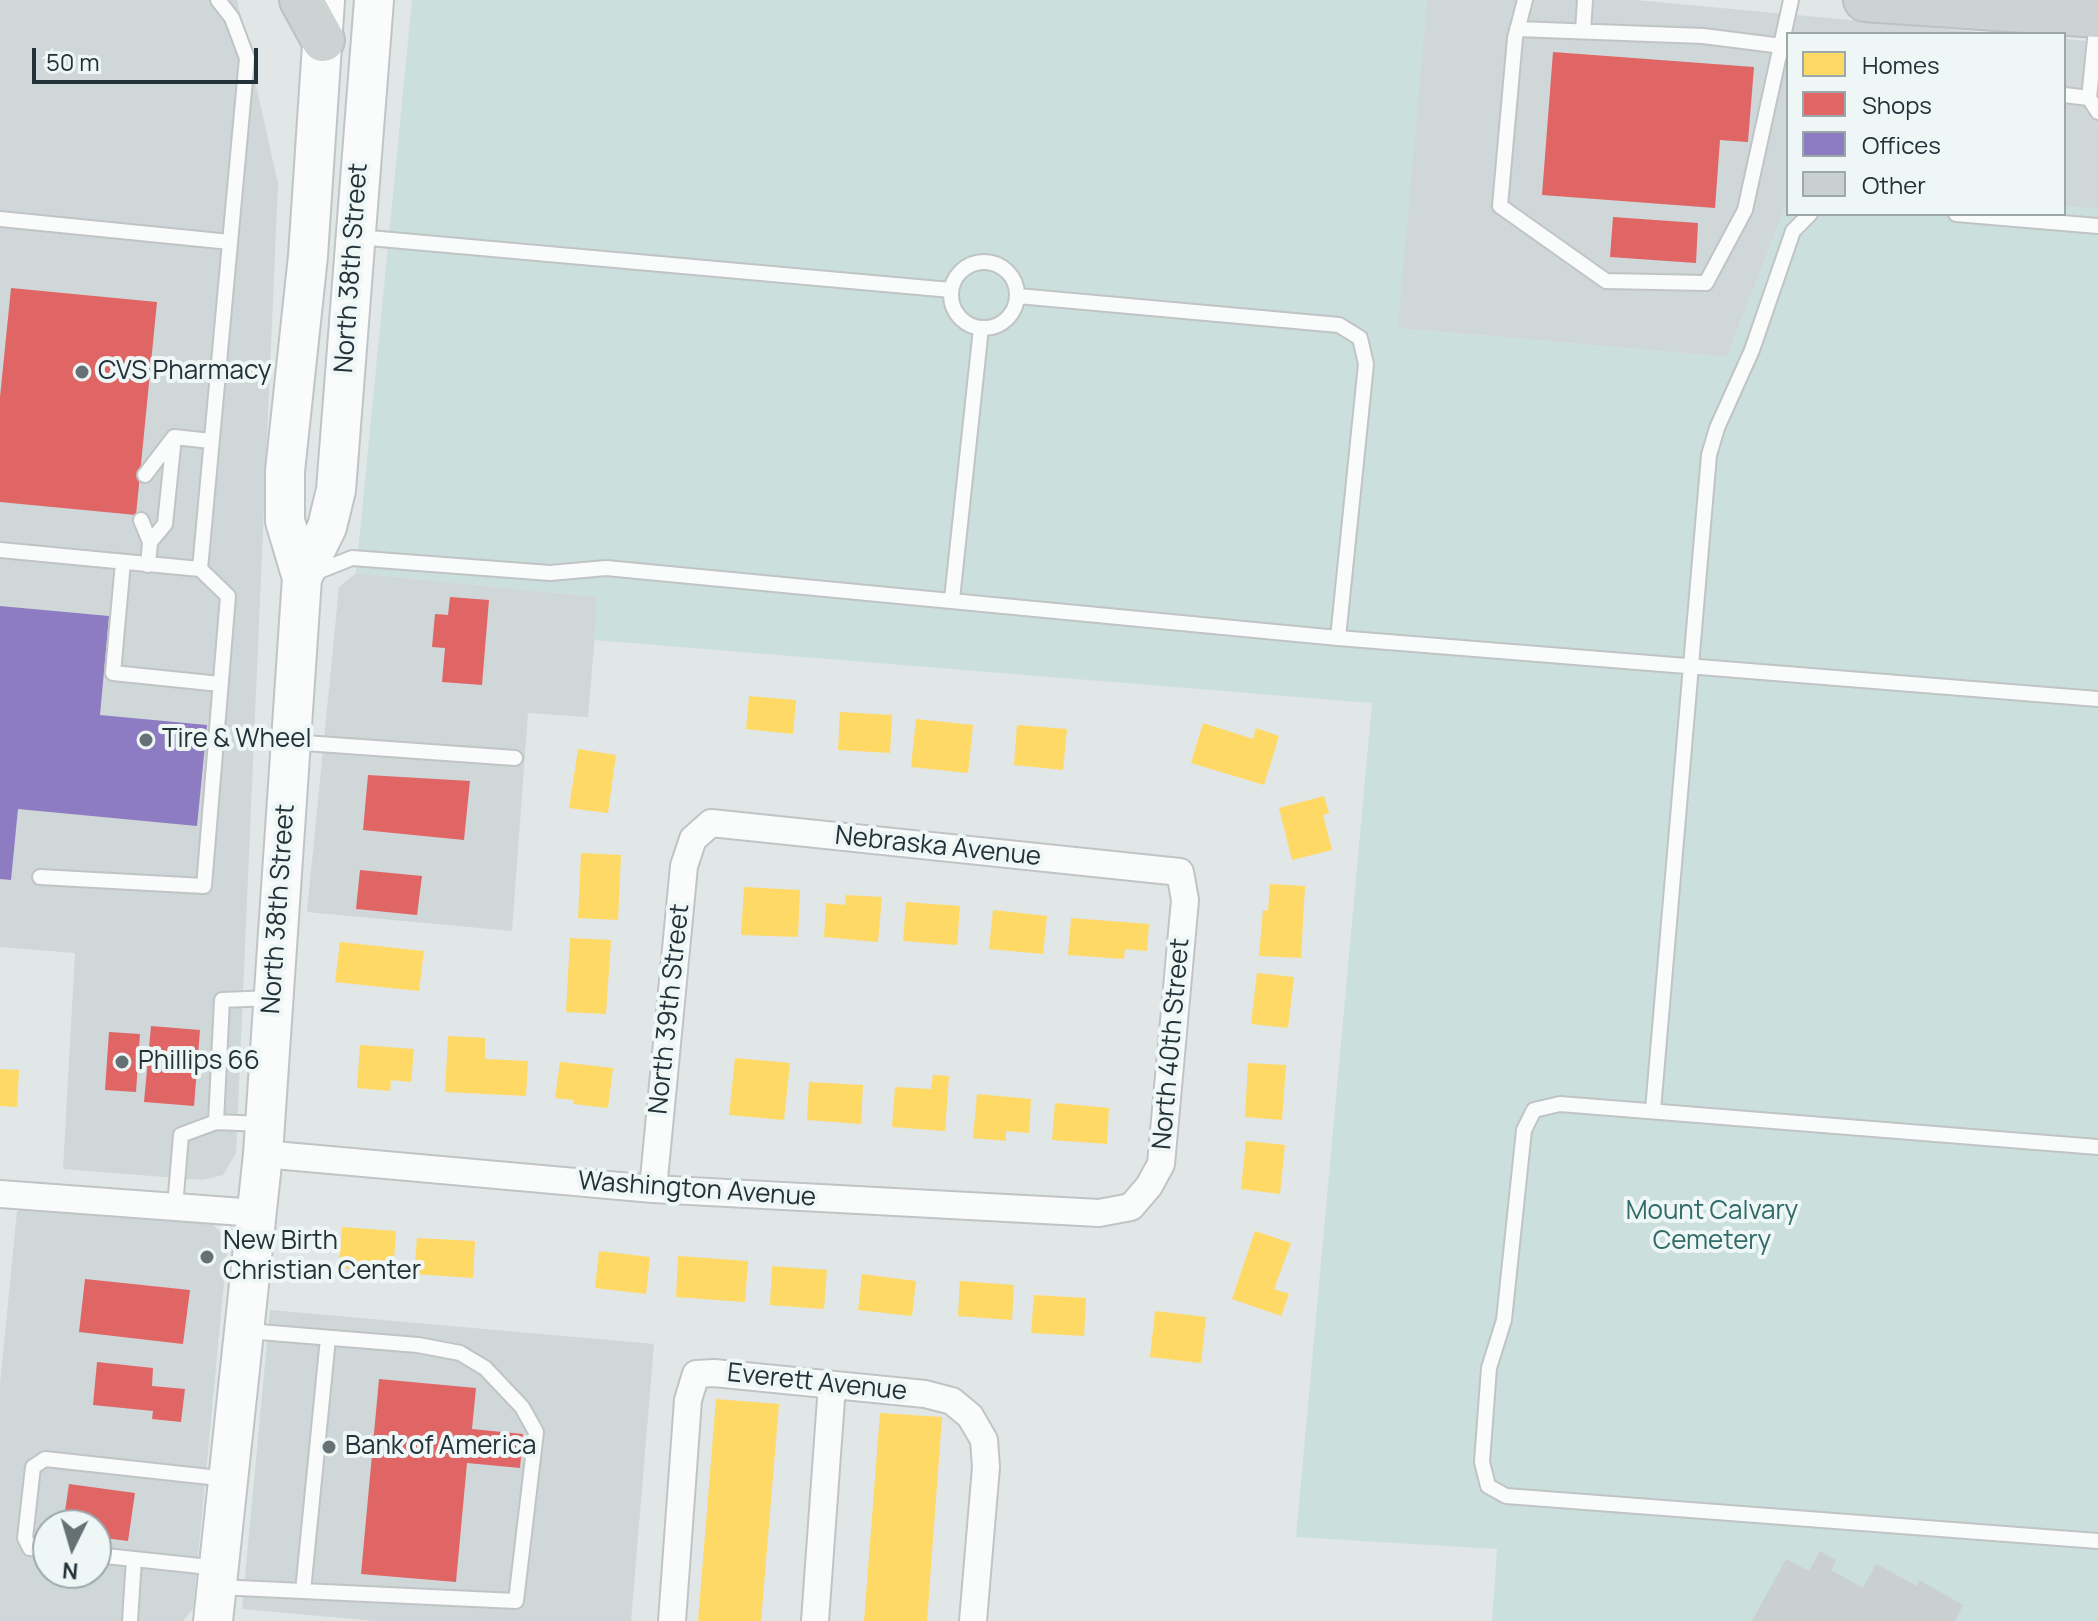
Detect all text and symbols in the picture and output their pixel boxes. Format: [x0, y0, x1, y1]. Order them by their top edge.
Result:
scale bar [36, 32, 262, 82]
legend [1786, 32, 2066, 216]
text: 50 m [46, 45, 100, 78]
text: Homes [1862, 48, 1940, 81]
text: Shops [1862, 88, 1932, 121]
text: Offices [1862, 128, 1941, 161]
street label: North 38th Street [329, 162, 375, 374]
text: Other [1862, 168, 1926, 201]
place label: CVS Pharmacy [98, 356, 272, 388]
marker: CVS Pharmacy [73, 363, 91, 381]
place label: Tire & Wheel [162, 724, 311, 756]
marker: Tire & Wheel [137, 731, 155, 749]
street label: North 38th Street [256, 803, 302, 1015]
street label: Nebraska Avenue [833, 821, 1043, 873]
street label: North 39th Street [643, 902, 697, 1116]
street label: North 40th Street [1147, 937, 1197, 1151]
place label: Phillips 66 [138, 1046, 260, 1078]
marker: Phillips 66 [113, 1053, 131, 1071]
street label: Washington Avenue [577, 1166, 817, 1214]
park label: Mount Calvary Cemetery [1626, 1196, 1798, 1258]
place label: New Birth Christian Center [223, 1226, 421, 1288]
marker: New Birth Christian Center [198, 1248, 216, 1266]
street label: Everett Avenue [726, 1358, 908, 1408]
place label: Bank of America [345, 1431, 537, 1463]
marker: Bank of America [320, 1438, 338, 1456]
north arrow [32, 1509, 112, 1589]
text: N [61, 1555, 79, 1587]

